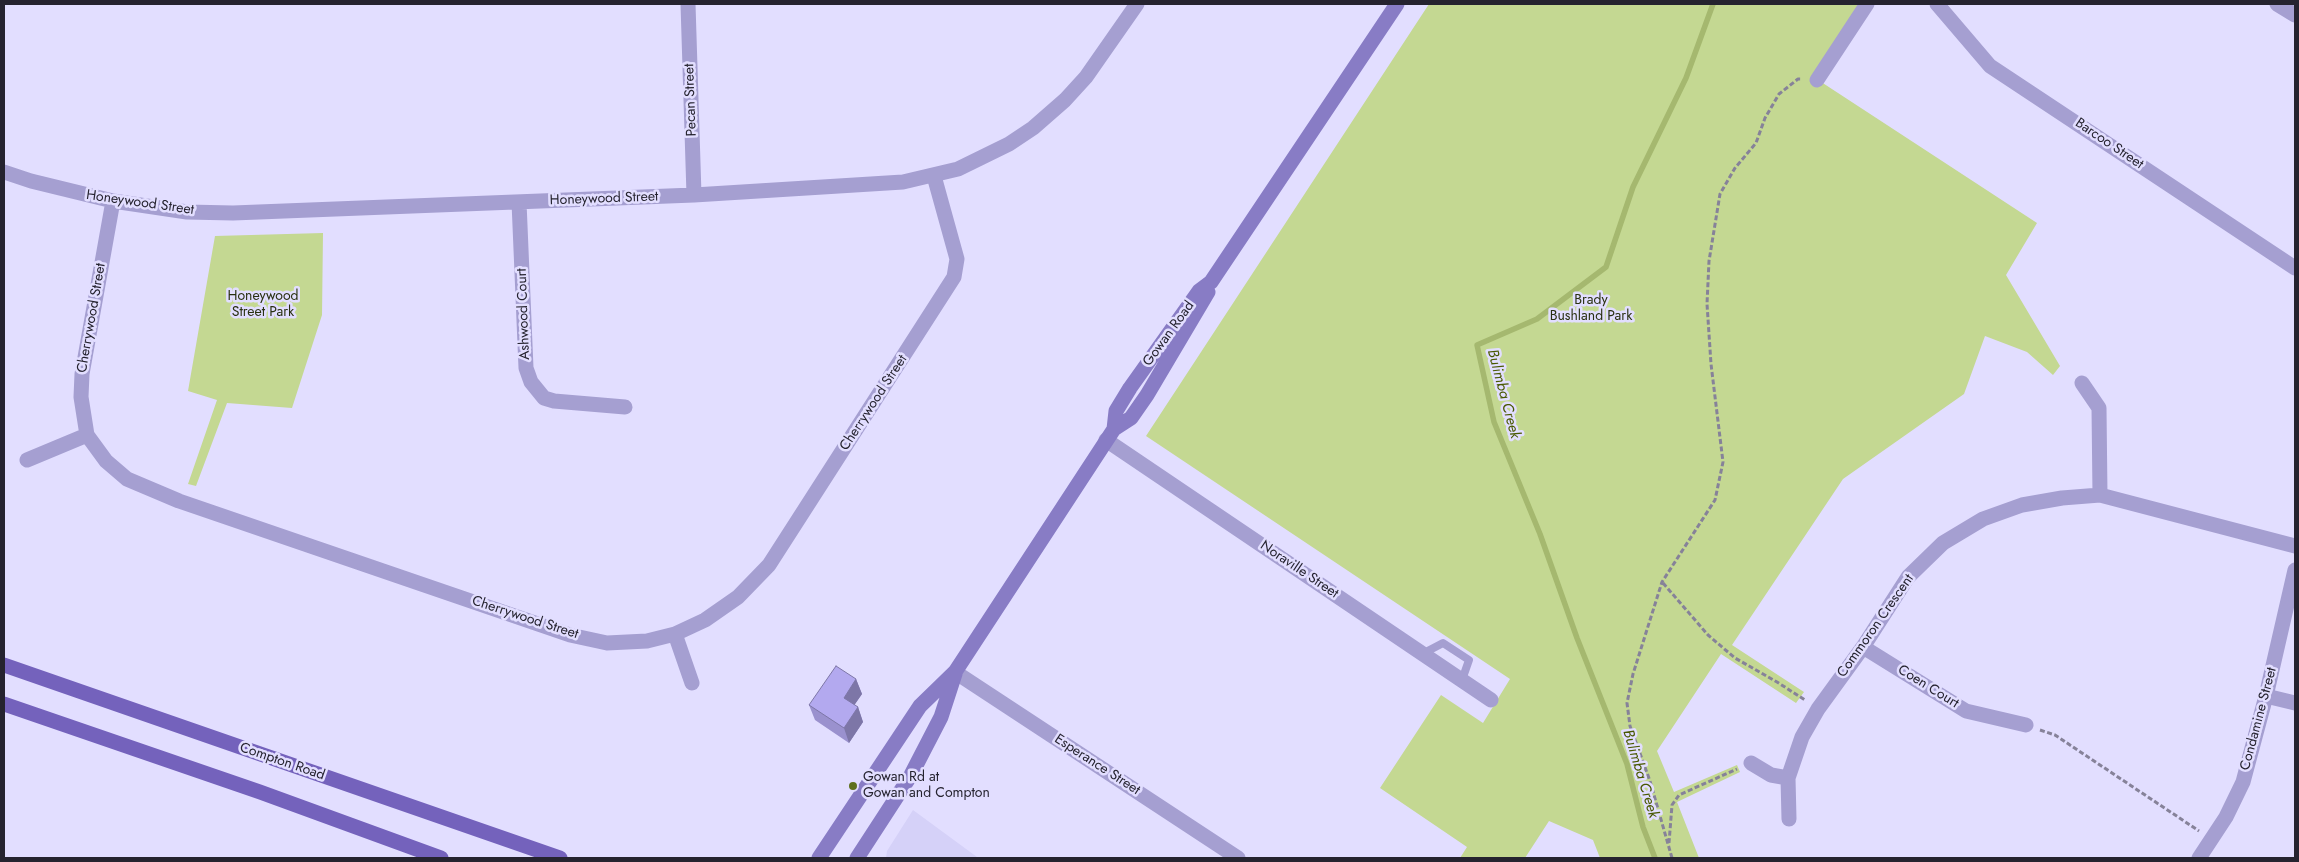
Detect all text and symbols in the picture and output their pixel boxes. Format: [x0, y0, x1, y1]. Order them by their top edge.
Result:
street label: Pecan Street [681, 63, 701, 137]
street label: Barcoo Street [2072, 115, 2146, 173]
street label: Honeywood Street [85, 187, 195, 219]
street label: Honeywood Street [549, 189, 659, 209]
street label: Cherrywood Street [74, 262, 110, 374]
street label: Ashwood Court [514, 268, 534, 360]
park label: Honeywood Street Park [227, 289, 299, 322]
park label: Brady Bushland Park [1550, 293, 1632, 326]
street label: Gowan Road [1140, 298, 1198, 370]
water label: Bulimba Creek [1482, 347, 1524, 441]
street label: Cherrywood Street [837, 352, 911, 454]
street label: Noraville Street [1257, 538, 1341, 602]
street label: Commoron Crescent [1834, 571, 1918, 681]
street label: Cherrywood Street [470, 593, 580, 643]
street label: Coen Court [1894, 662, 1962, 712]
street label: Condamine Street [2237, 666, 2281, 772]
water label: Bulimba Creek [1618, 728, 1662, 820]
street label: Esperance Street [1051, 731, 1143, 799]
street label: Compton Road [237, 740, 327, 784]
place label: Gowan Rd at Gowan and Compton [863, 770, 990, 802]
marker: Gowan Rd at Gowan and Compton [847, 780, 859, 792]

